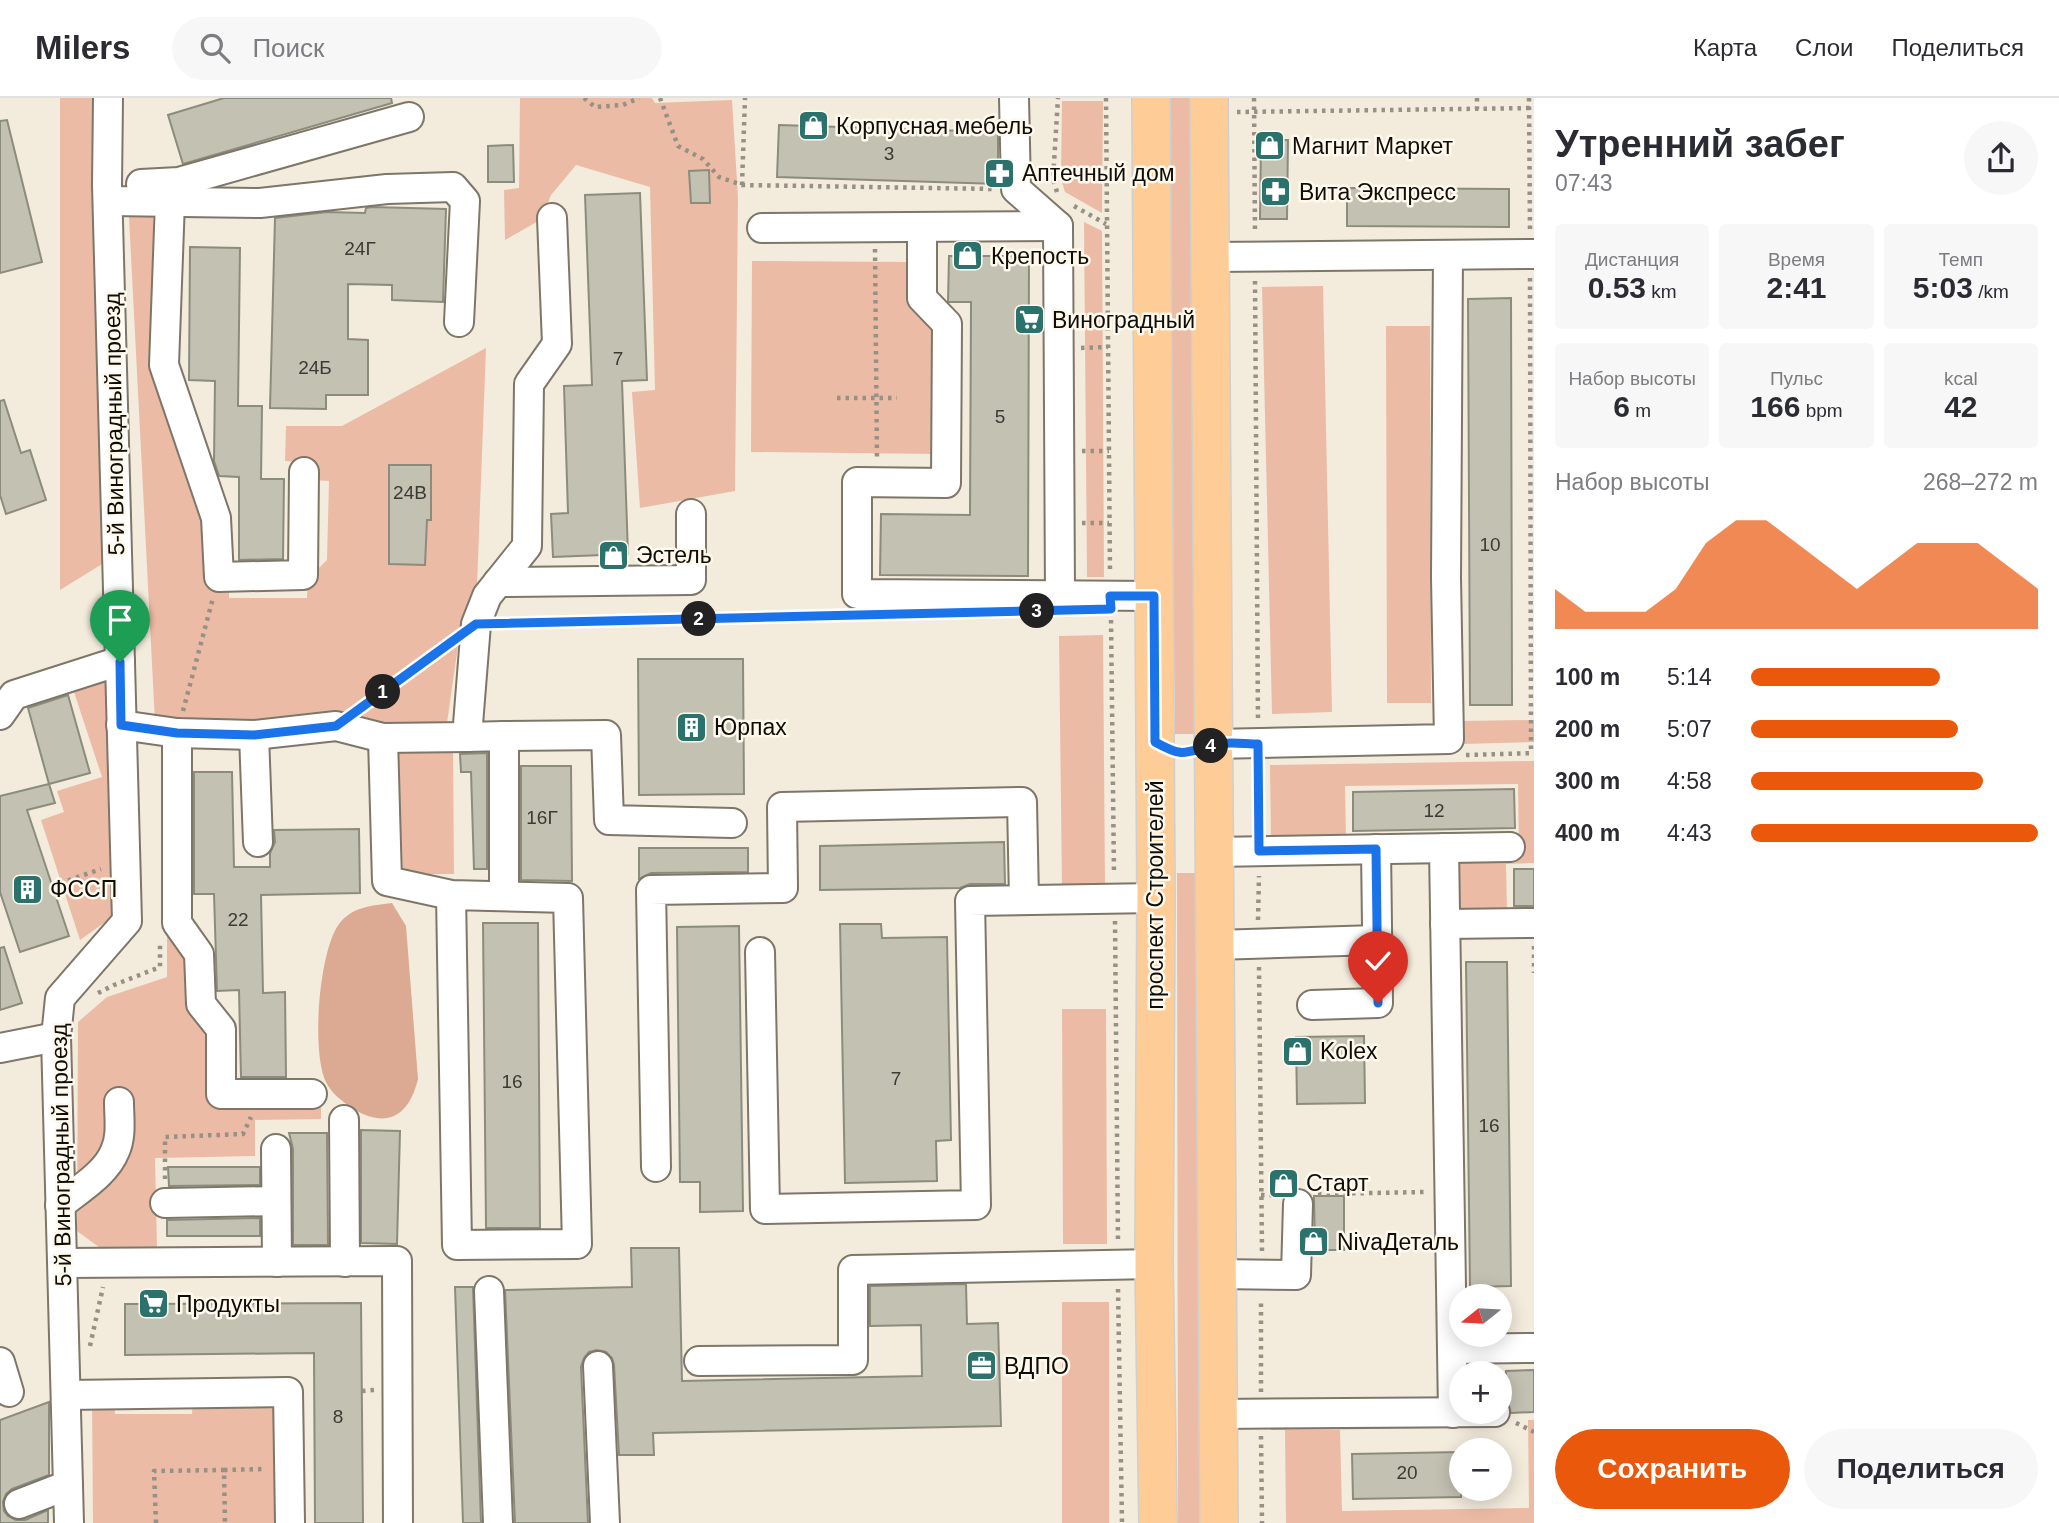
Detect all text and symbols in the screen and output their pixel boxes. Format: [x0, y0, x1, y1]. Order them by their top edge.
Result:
search box [172, 17, 662, 80]
text: Milers [35, 29, 130, 66]
icon: search [196, 29, 234, 67]
text: Поиск [252, 33, 324, 63]
text: Карта [1693, 34, 1757, 61]
text: Слои [1795, 34, 1853, 61]
text: Поделиться [1891, 34, 2024, 61]
shop icon: Корпусная мебель [796, 109, 830, 143]
place label: Корпусная мебель [836, 113, 1033, 139]
button: share [1964, 121, 2038, 195]
text: Утренний забег [1555, 123, 1845, 165]
shop icon: Магнит Маркет [1252, 129, 1286, 163]
place label: Магнит Маркет [1292, 133, 1453, 159]
house number: 3 [884, 143, 894, 164]
pharmacy icon: Аптечный дом [982, 156, 1016, 190]
place label: Аптечный дом [1022, 160, 1175, 186]
text: 07:43 [1555, 170, 1613, 196]
pharmacy icon: Вита Экспресс [1259, 175, 1293, 209]
place label: Вита Экспресс [1299, 179, 1456, 205]
house number: 24Г [344, 238, 376, 259]
shop icon: Крепость [951, 239, 985, 273]
place label: Крепость [991, 243, 1089, 269]
text: Дистанция [1585, 249, 1679, 270]
text: Время [1768, 249, 1825, 270]
text: Темп [1939, 249, 1983, 270]
text: 0.53 [1588, 271, 1646, 304]
text: 2:41 [1766, 271, 1827, 304]
text: 5:03 [1913, 271, 1973, 304]
text: km [1646, 281, 1677, 302]
text: /km [1973, 281, 2009, 302]
street label: 5-й Виноградный проезд [99, 292, 129, 556]
supermarket icon: Виноградный [1012, 303, 1046, 337]
place label: Виноградный [1052, 307, 1195, 333]
house number: 7 [613, 348, 623, 369]
house number: 24Б [298, 357, 332, 378]
text: Набор высоты [1568, 368, 1696, 389]
text: Пульс [1770, 368, 1823, 389]
text: kcal [1944, 368, 1978, 389]
text: 6 [1613, 390, 1630, 423]
text: 166 [1750, 390, 1800, 423]
text: 42 [1944, 390, 1978, 423]
text: m [1630, 400, 1651, 421]
text: bpm [1800, 400, 1843, 421]
house number: 5 [995, 406, 1005, 427]
text: Набор высоты [1555, 469, 1709, 495]
text: 268–272 m [1923, 469, 2038, 495]
house number: 24В [393, 482, 427, 503]
house number: 10 [1479, 534, 1501, 555]
shop icon: Эстель [596, 538, 630, 572]
place label: Эстель [636, 542, 712, 568]
pin [90, 590, 150, 662]
pin: 3 [1020, 594, 1054, 628]
text: 3 [1031, 600, 1042, 621]
icon: arrive [101, 601, 139, 639]
pin: 2 [682, 602, 716, 636]
text: 2 [693, 608, 704, 629]
text: 100 m [1555, 664, 1620, 690]
text: 5:14 [1667, 664, 1712, 690]
pin: 1 [366, 674, 400, 710]
text: 1 [377, 681, 388, 702]
building icon: Юрпах [674, 710, 708, 744]
place label: Юрпах [714, 714, 787, 740]
text: 200 m [1555, 716, 1620, 742]
text: 5:07 [1667, 716, 1712, 742]
pin: 4 [1194, 728, 1228, 764]
text: 4 [1205, 735, 1216, 756]
text: 300 m [1555, 768, 1620, 794]
text: 4:58 [1667, 768, 1712, 794]
street label: проспект Строителей [1142, 781, 1168, 1009]
house number: 12 [1423, 800, 1445, 821]
house number: 16Г [526, 807, 558, 828]
text: 400 m [1555, 820, 1620, 846]
text: 4:43 [1667, 820, 1712, 846]
building icon: ФССП [10, 872, 44, 906]
place label: ФССП [50, 876, 117, 902]
house number: 22 [227, 909, 249, 930]
pin [1348, 931, 1408, 1003]
icon: check [1359, 942, 1397, 980]
street label: 5-й Виноградный проезд [46, 1023, 76, 1287]
shop icon: Kolex [1280, 1034, 1314, 1068]
place label: Kolex [1320, 1038, 1378, 1064]
house number: 7 [891, 1068, 901, 1089]
house number: 16 [501, 1071, 523, 1092]
house number: 16 [1478, 1115, 1500, 1136]
shop icon: Старт [1266, 1166, 1300, 1200]
place label: Старт [1306, 1170, 1369, 1196]
shop icon: NivaДеталь [1297, 1225, 1331, 1259]
place label: NivaДеталь [1337, 1229, 1459, 1255]
north arrow [1449, 1284, 1512, 1348]
map controls [1449, 1284, 1512, 1501]
supermarket icon: Продукты [136, 1287, 170, 1321]
place label: Продукты [176, 1291, 280, 1317]
office icon: ВДПО [964, 1349, 998, 1383]
place label: ВДПО [1004, 1353, 1069, 1379]
button: + [1449, 1361, 1512, 1424]
house number: 8 [333, 1406, 343, 1427]
button: Сохранить [1555, 1429, 1790, 1509]
button: Поделиться [1804, 1429, 2038, 1509]
button: − [1449, 1438, 1512, 1501]
house number: 20 [1396, 1462, 1418, 1483]

